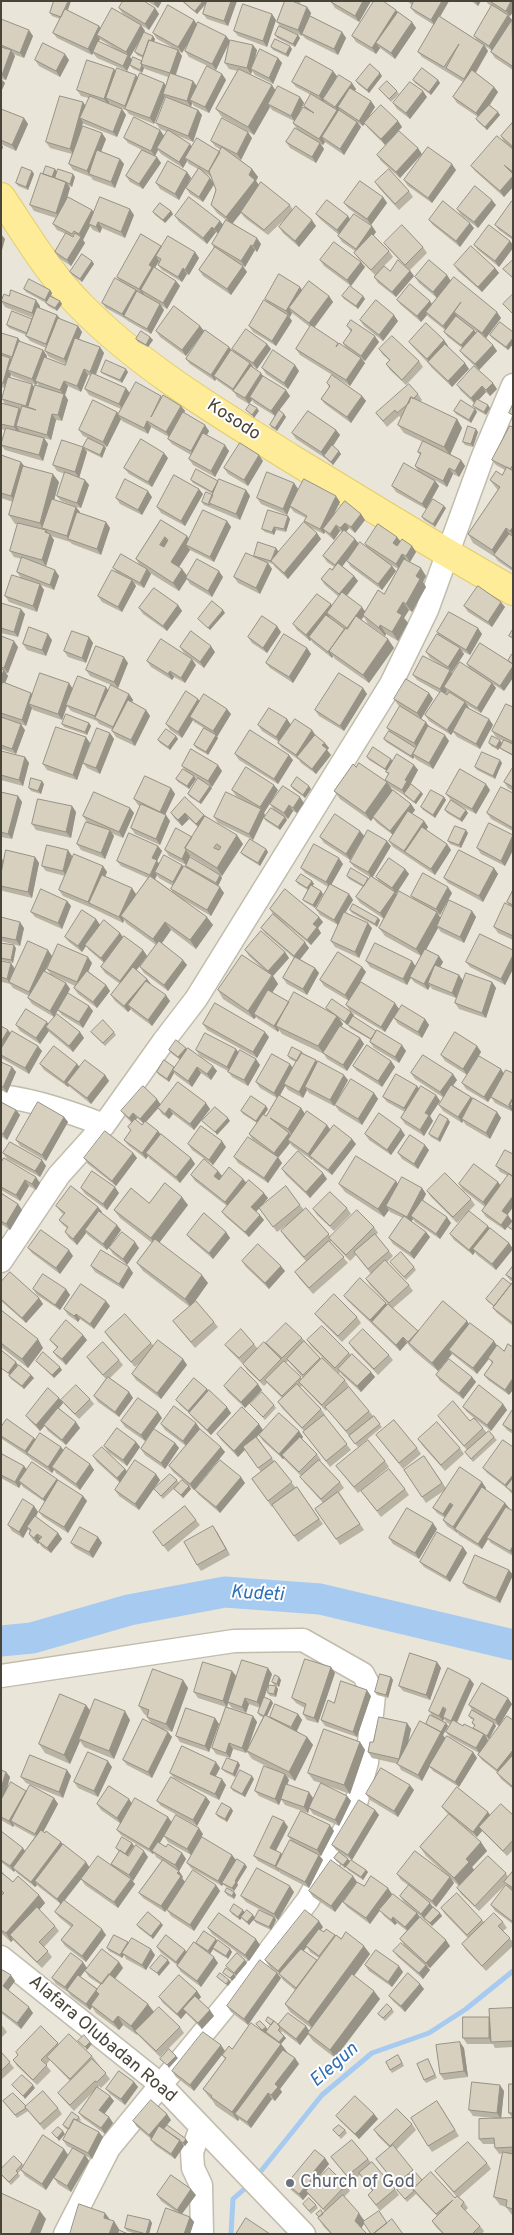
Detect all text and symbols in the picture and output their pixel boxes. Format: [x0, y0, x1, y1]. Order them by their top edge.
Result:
street label: Kosodo [202, 396, 264, 446]
water label: Kudeti [230, 1582, 284, 1608]
street label: Alafara Olubadan Road [24, 1972, 180, 2108]
water label: Elegun [306, 2039, 364, 2093]
place label: Church of God [300, 2172, 415, 2194]
marker: Church of God [284, 2177, 296, 2189]

